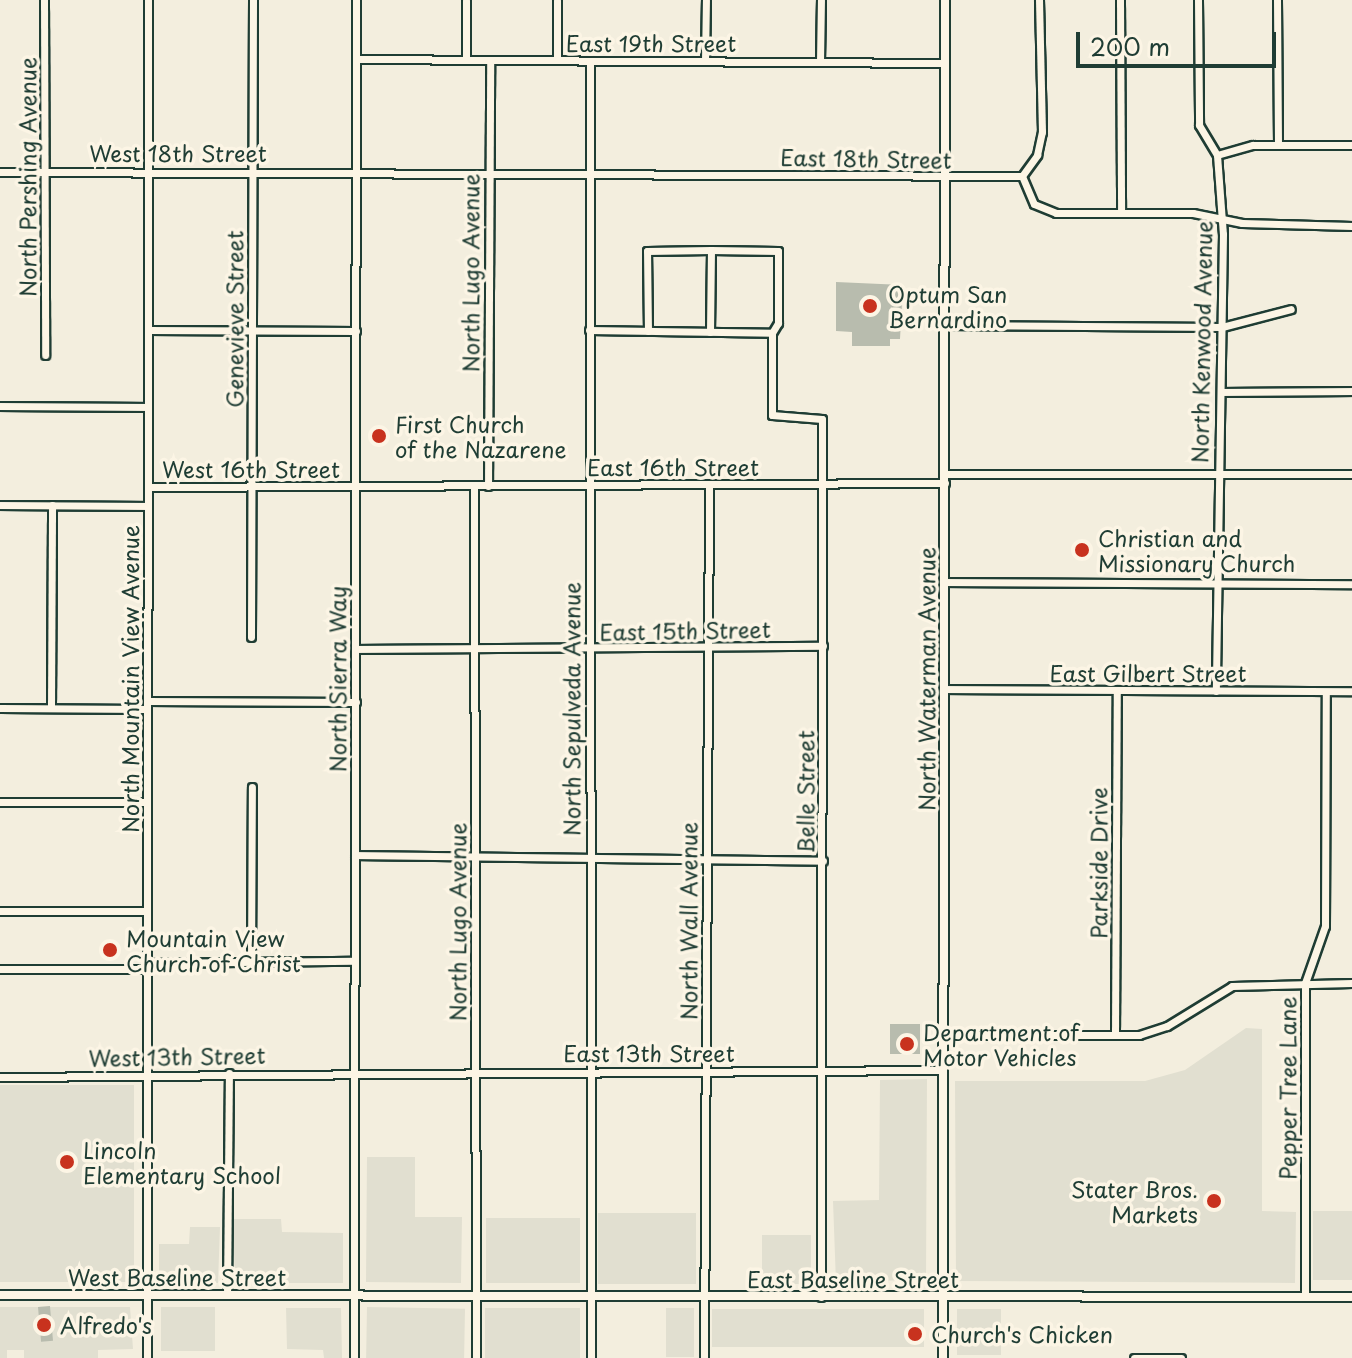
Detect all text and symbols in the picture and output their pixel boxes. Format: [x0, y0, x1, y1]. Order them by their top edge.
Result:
scale bar [1080, 16, 1280, 66]
text: 200 m [1090, 28, 1170, 64]
street label: East 19th Street [566, 30, 736, 56]
street label: North Pershing Avenue [14, 57, 40, 297]
street label: West 18th Street [90, 140, 266, 166]
street label: East 18th Street [780, 143, 952, 173]
street label: North Lugo Avenue [457, 173, 483, 373]
street label: North Kenwood Avenue [1186, 219, 1216, 465]
street label: Genevieve Street [221, 230, 247, 408]
place label: Optum San Bernardino [888, 280, 1007, 332]
marker: Optum San Bernardino [859, 295, 881, 317]
place label: First Church of the Nazarene [395, 410, 567, 462]
marker: First Church of the Nazarene [370, 427, 388, 445]
street label: East 16th Street [587, 454, 759, 480]
street label: West 16th Street [162, 456, 340, 482]
place label: Christian and Missionary Church [1098, 524, 1296, 576]
street label: North Mountain View Avenue [117, 525, 143, 833]
marker: Christian and Missionary Church [1073, 541, 1091, 559]
street label: North Waterman Avenue [913, 547, 939, 811]
street label: North Sepulveda Avenue [558, 580, 584, 838]
street label: North Sierra Way [324, 585, 350, 773]
street label: East 15th Street [599, 615, 771, 645]
street label: East Gilbert Street [1048, 660, 1248, 686]
street label: Belle Street [792, 730, 818, 854]
street label: Parkside Drive [1085, 787, 1111, 939]
street label: North Lugo Avenue [444, 822, 470, 1022]
street label: North Wall Avenue [675, 822, 701, 1020]
place label: Mountain View Church of Christ [126, 924, 301, 976]
marker: Mountain View Church of Christ [101, 941, 119, 959]
street label: Pepper Tree Lane [1274, 996, 1300, 1180]
place label: Department of Motor Vehicles [923, 1018, 1079, 1070]
marker: Department of Motor Vehicles [898, 1035, 916, 1053]
street label: East 13th Street [563, 1040, 735, 1066]
street label: West 13th Street [88, 1041, 266, 1071]
place label: Lincoln Elementary School [83, 1136, 281, 1188]
marker: Lincoln Elementary School [58, 1153, 76, 1171]
place label: Stater Bros. Markets [1070, 1175, 1198, 1226]
marker: Stater Bros. Markets [1205, 1192, 1223, 1210]
street label: West Baseline Street [67, 1264, 287, 1290]
street label: East Baseline Street [746, 1266, 960, 1292]
place label: Alfredo's [60, 1312, 152, 1338]
marker: Alfredo's [35, 1316, 53, 1334]
place label: Church's Chicken [931, 1321, 1113, 1347]
marker: Church's Chicken [906, 1325, 924, 1343]

